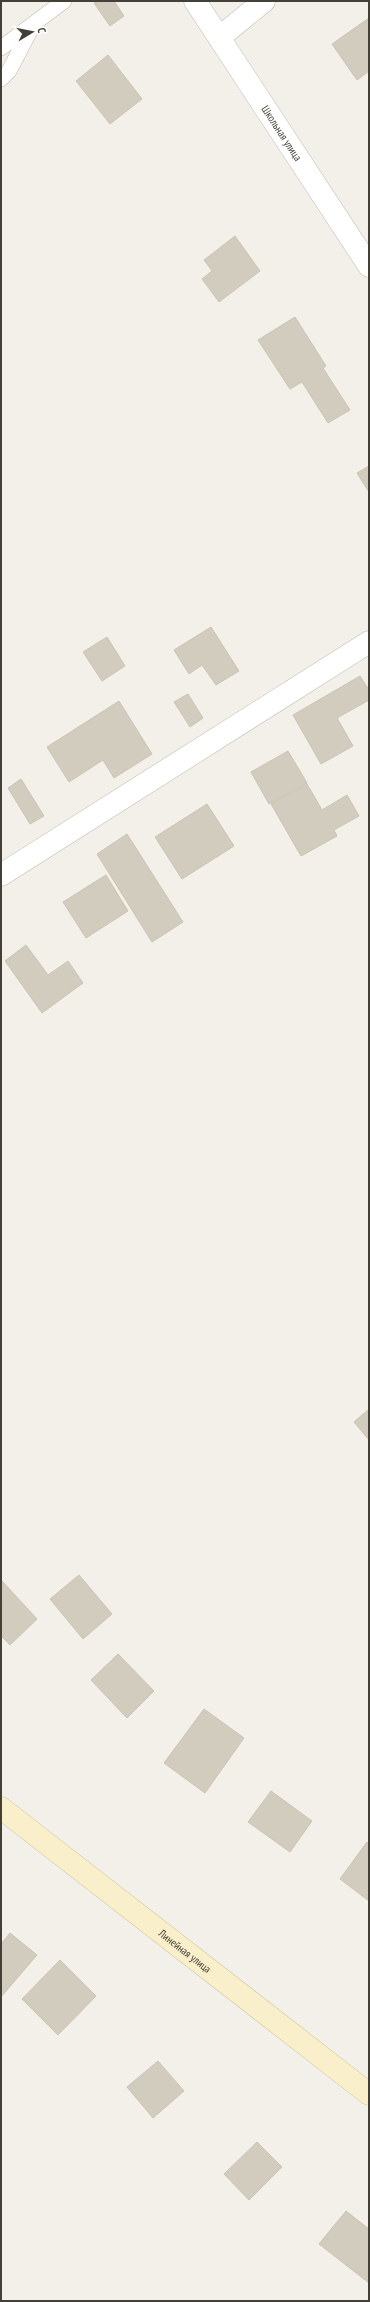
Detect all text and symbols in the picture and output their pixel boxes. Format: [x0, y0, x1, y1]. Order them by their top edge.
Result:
north arrow [12, 12, 52, 52]
text: С [35, 27, 49, 34]
street label: Школьная улица [258, 103, 305, 164]
street label: Линейная улица [155, 1926, 214, 1976]

